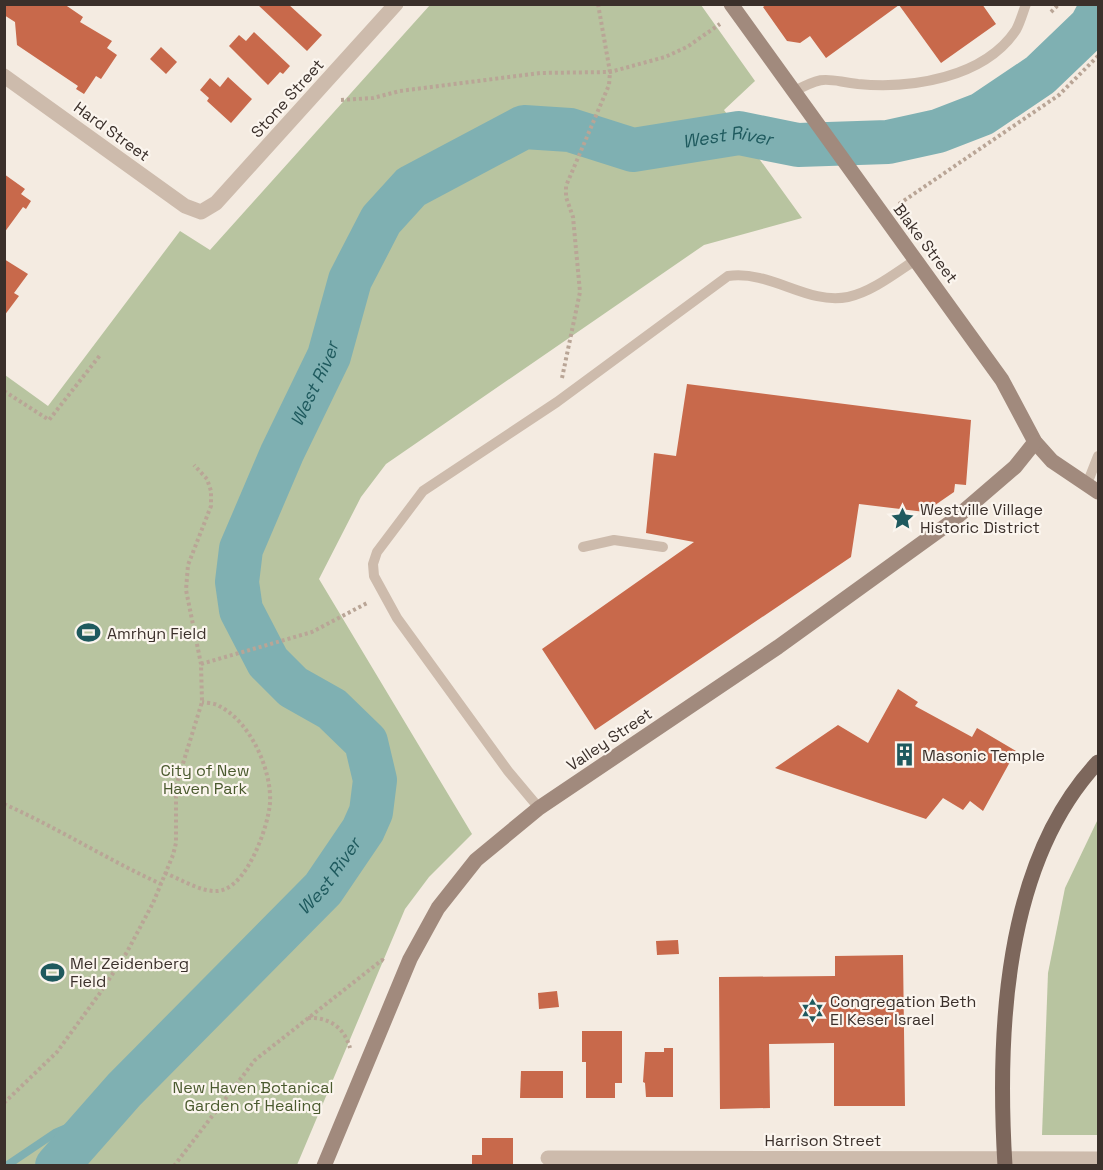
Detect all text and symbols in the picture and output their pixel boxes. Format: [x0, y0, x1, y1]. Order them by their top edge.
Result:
street label: Stone Street [246, 54, 328, 142]
street label: Hard Street [70, 97, 154, 166]
water label: West River [681, 120, 777, 153]
street label: Blake Street [889, 199, 962, 287]
water label: West River [285, 337, 344, 430]
place label: Westville Village Historic District [920, 499, 1043, 538]
place icon: Westville Village Historic District [889, 505, 915, 531]
sports icon: Amrhyn Field [76, 620, 102, 646]
place label: Amrhyn Field [107, 623, 207, 644]
street label: Valley Street [563, 703, 656, 776]
building icon: Masonic Temple [891, 742, 917, 768]
place label: Masonic Temple [922, 745, 1045, 766]
park label: City of New Haven Park [161, 760, 249, 799]
water label: West River [292, 831, 367, 919]
place label: Mel Zeidenberg Field [70, 953, 189, 992]
sports icon: Mel Zeidenberg Field [39, 959, 65, 985]
place label: Congregation Beth El Keser Israel [830, 991, 976, 1030]
synagogue icon: Congregation Beth El Keser Israel [799, 997, 825, 1023]
park label: New Haven Botanical Garden of Healing [173, 1077, 333, 1116]
street label: Harrison Street [765, 1130, 881, 1151]

